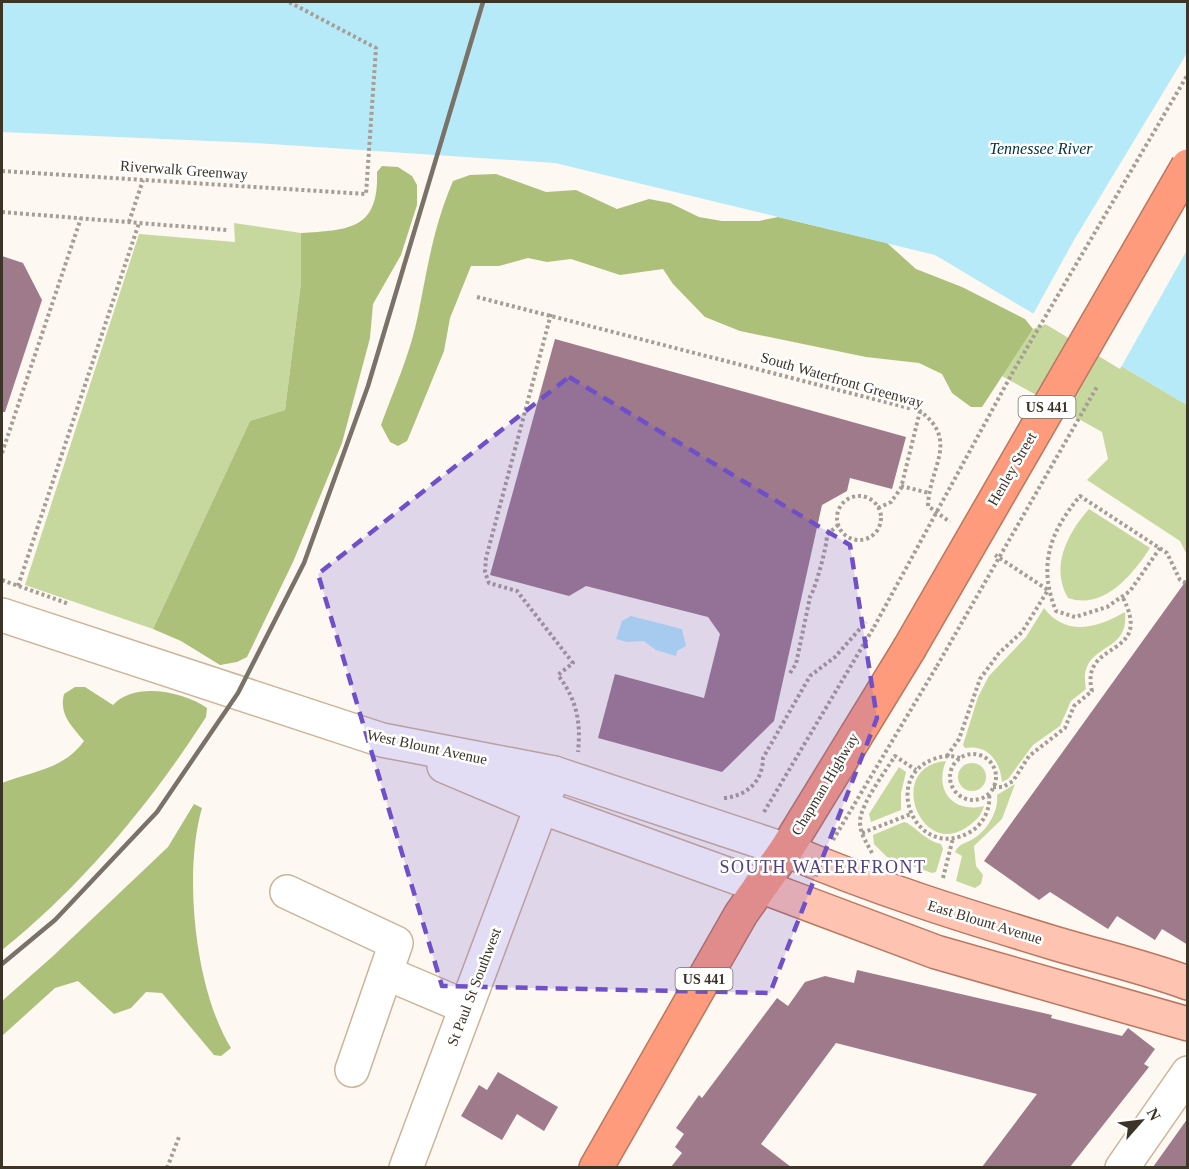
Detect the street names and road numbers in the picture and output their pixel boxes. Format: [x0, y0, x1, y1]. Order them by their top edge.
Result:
street label: Riverwalk Greenway [120, 158, 249, 182]
street label: South Waterfront Greenway [759, 349, 926, 411]
road number: US 441 [1018, 396, 1076, 418]
street label: Henley Street [985, 429, 1040, 509]
street label: West Blount Avenue [365, 726, 489, 768]
street label: Chapman Highway [788, 730, 862, 838]
street label: East Blount Avenue [926, 897, 1045, 947]
street label: St Paul St Southwest [444, 925, 504, 1048]
road number: US 441 [676, 968, 732, 990]

